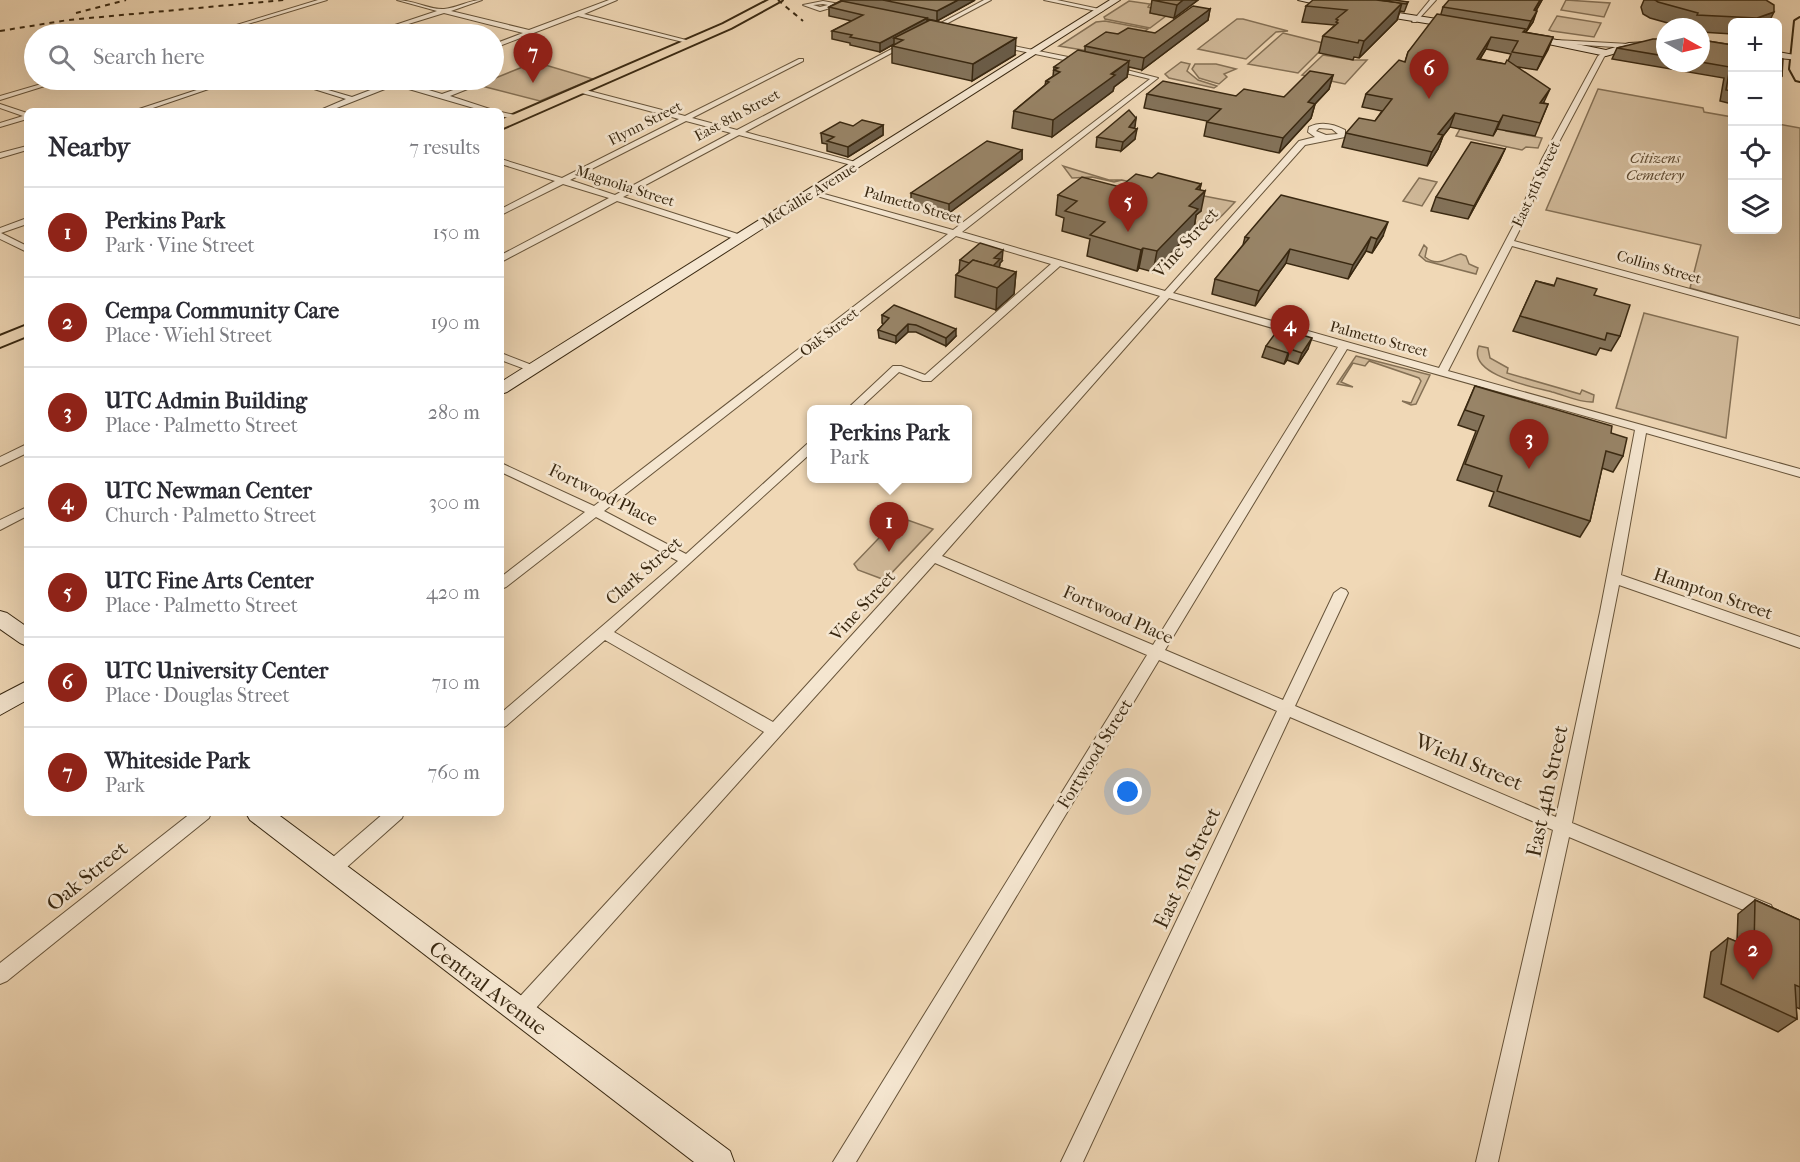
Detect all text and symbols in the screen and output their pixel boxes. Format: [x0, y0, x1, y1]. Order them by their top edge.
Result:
north arrow [1656, 18, 1710, 72]
map controls [1728, 18, 1782, 234]
button: + [1728, 18, 1782, 72]
search box [24, 24, 504, 90]
pin: 7 [514, 34, 552, 83]
icon: search [45, 41, 78, 74]
text: Search here [93, 44, 205, 70]
pin: 6 [1410, 50, 1448, 99]
button: − [1728, 72, 1782, 126]
street label: East 8th Street [691, 85, 783, 145]
street label: Flynn Street [605, 96, 685, 149]
button: locate [1728, 126, 1782, 180]
text: Nearby [48, 132, 130, 163]
text: 7 results [409, 136, 480, 159]
street label: East 5th Street [1508, 137, 1564, 230]
park label: Citizens Cemetery [1626, 149, 1685, 184]
street label: McCallie Avenue [758, 158, 860, 231]
street label: Magnolia Street [573, 161, 677, 211]
button: layers [1728, 180, 1782, 234]
street label: Palmetto Street [862, 182, 965, 228]
pin: 5 [1108, 182, 1148, 232]
street label: Vine Street [1148, 203, 1223, 283]
text: Perkins Park [105, 208, 225, 234]
text: 1 [64, 221, 71, 244]
text: 150 m [432, 221, 480, 244]
text: Park · Vine Street [105, 234, 255, 257]
street label: Collins Street [1615, 246, 1704, 288]
text: Cempa Community Care [105, 298, 339, 324]
street label: Oak Street [796, 303, 862, 360]
pin: 4 [1270, 306, 1310, 355]
text: 2 [62, 311, 73, 334]
text: 190 m [430, 311, 480, 334]
street label: Palmetto Street [1328, 317, 1431, 361]
text: Place · Wiehl Street [105, 324, 272, 347]
text: UTC Admin Building [105, 388, 307, 414]
text: 3 [63, 401, 72, 424]
text: 280 m [428, 401, 480, 424]
popup [807, 405, 972, 483]
text: Place · Palmetto Street [105, 414, 298, 437]
text: Perkins Park [829, 420, 950, 446]
pin: 3 [1510, 420, 1549, 469]
text: Park [829, 446, 869, 469]
street label: Fortwood Place [545, 460, 661, 530]
text: UTC Newman Center [105, 478, 312, 504]
text: 4 [62, 491, 73, 514]
text: 300 m [429, 491, 480, 514]
pin: 1 [870, 502, 908, 552]
text: Church · Palmetto Street [105, 504, 316, 527]
street label: Clark Street [602, 532, 687, 610]
street label: Hampton Street [1651, 564, 1776, 624]
street label: Vine Street [825, 566, 900, 646]
text: UTC Fine Arts Center [105, 568, 314, 594]
text: 5 [63, 581, 72, 604]
text: 420 m [426, 581, 480, 604]
street label: Fortwood Place [1059, 581, 1177, 649]
text: Place · Palmetto Street [105, 594, 298, 617]
text: UTC University Center [105, 658, 328, 684]
text: 6 [62, 671, 73, 694]
text: 710 m [431, 671, 480, 694]
text: Place · Douglas Street [105, 684, 290, 707]
street label: Fortwood Street [1053, 695, 1137, 813]
street label: East 4th Street [1521, 723, 1573, 859]
street label: Wiehl Street [1411, 728, 1527, 796]
text: Whiteside Park [105, 748, 250, 774]
text: 7 [63, 761, 72, 784]
text: 760 m [428, 761, 480, 784]
text: Park [105, 774, 145, 797]
your location [1113, 777, 1142, 806]
street label: East 5th Street [1149, 803, 1226, 932]
street label: Oak Street [42, 836, 133, 916]
pin: 2 [1734, 930, 1772, 980]
street label: Central Avenue [425, 936, 551, 1040]

